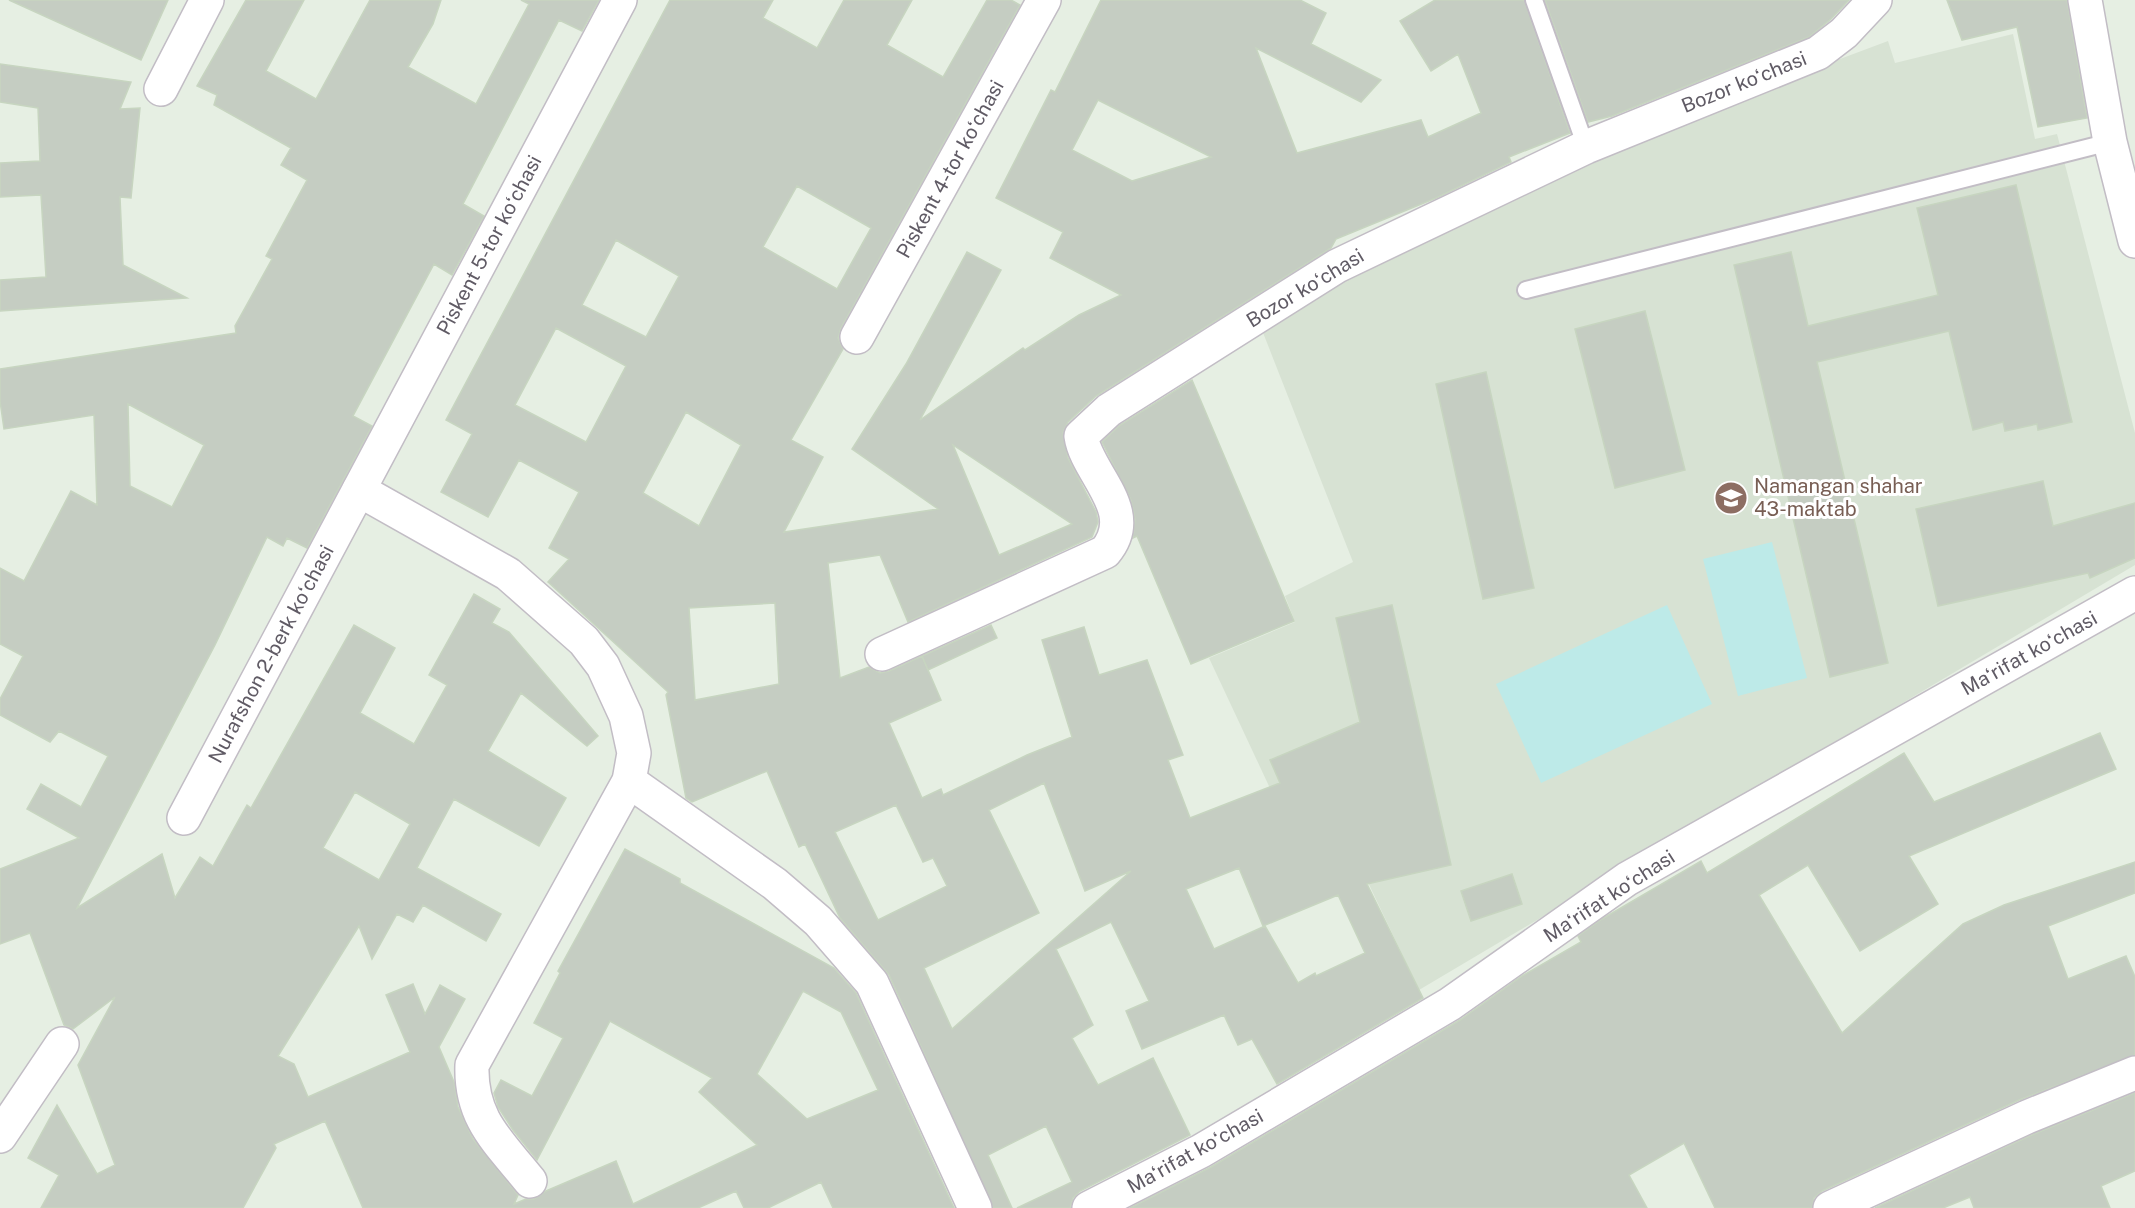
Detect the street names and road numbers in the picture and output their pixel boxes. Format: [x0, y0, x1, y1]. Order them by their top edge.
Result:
street label: Bozor koʻchasi [1678, 46, 1810, 118]
street label: Piskent 4-tor koʻchasi [891, 76, 1009, 262]
street label: Piskent 5-tor koʻchasi [431, 151, 547, 339]
street label: Bozor koʻchasi [1242, 244, 1368, 332]
street label: Nurafshon 2-berk koʻchasi [203, 541, 339, 767]
street label: Maʻrifat koʻchasi [1957, 606, 2101, 700]
street label: Maʻrifat koʻchasi [1539, 845, 1679, 947]
street label: Maʻrifat koʻchasi [1123, 1104, 1267, 1198]

